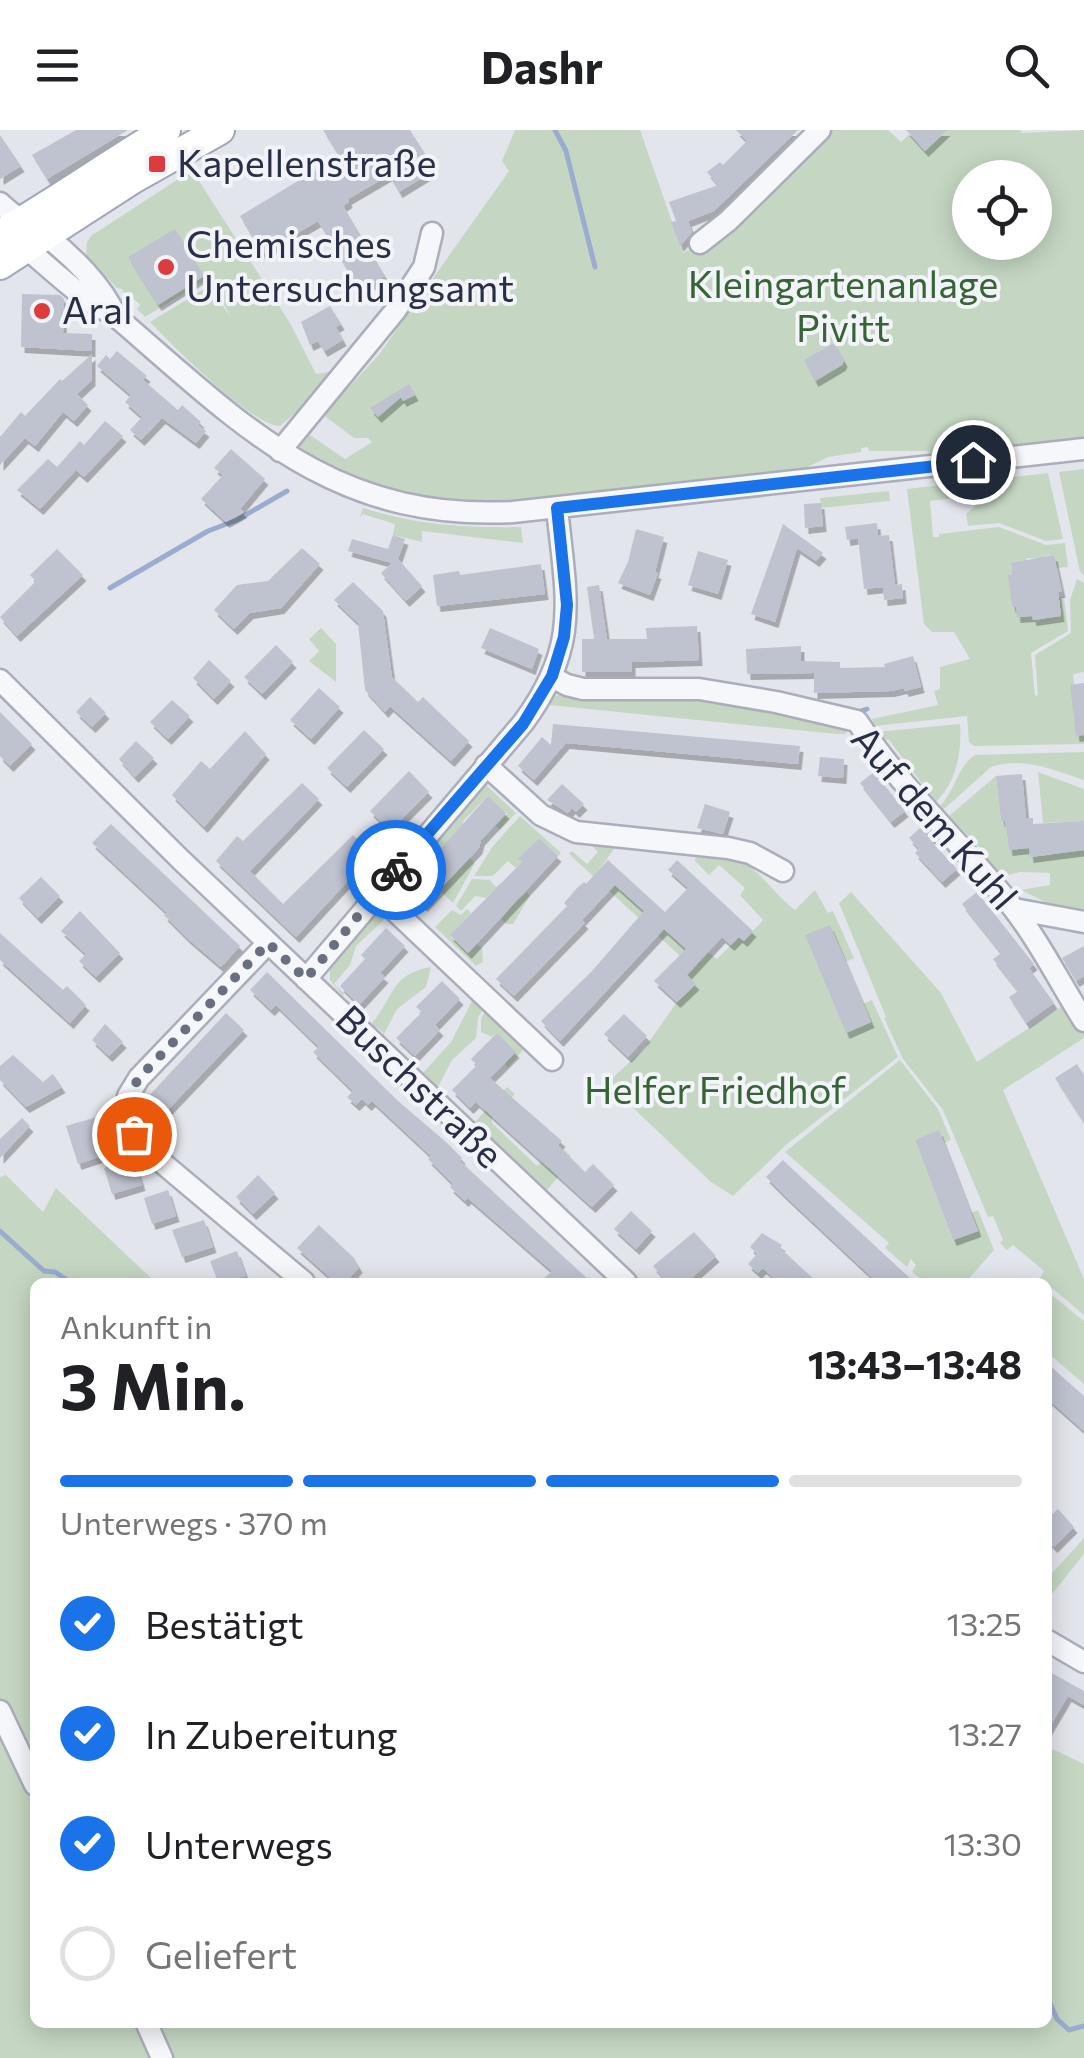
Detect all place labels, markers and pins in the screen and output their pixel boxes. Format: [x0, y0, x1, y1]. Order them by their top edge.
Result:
place label: Kapellenstraße [177, 138, 437, 185]
marker: Kapellenstraße [146, 153, 168, 175]
place label: Chemisches Untersuchungsamt [186, 219, 514, 310]
marker: Chemisches Untersuchungsamt [155, 256, 177, 278]
place label: Aral [62, 285, 133, 332]
marker: Aral [31, 300, 53, 322]
pin [931, 420, 1016, 505]
pin [92, 1092, 177, 1177]

